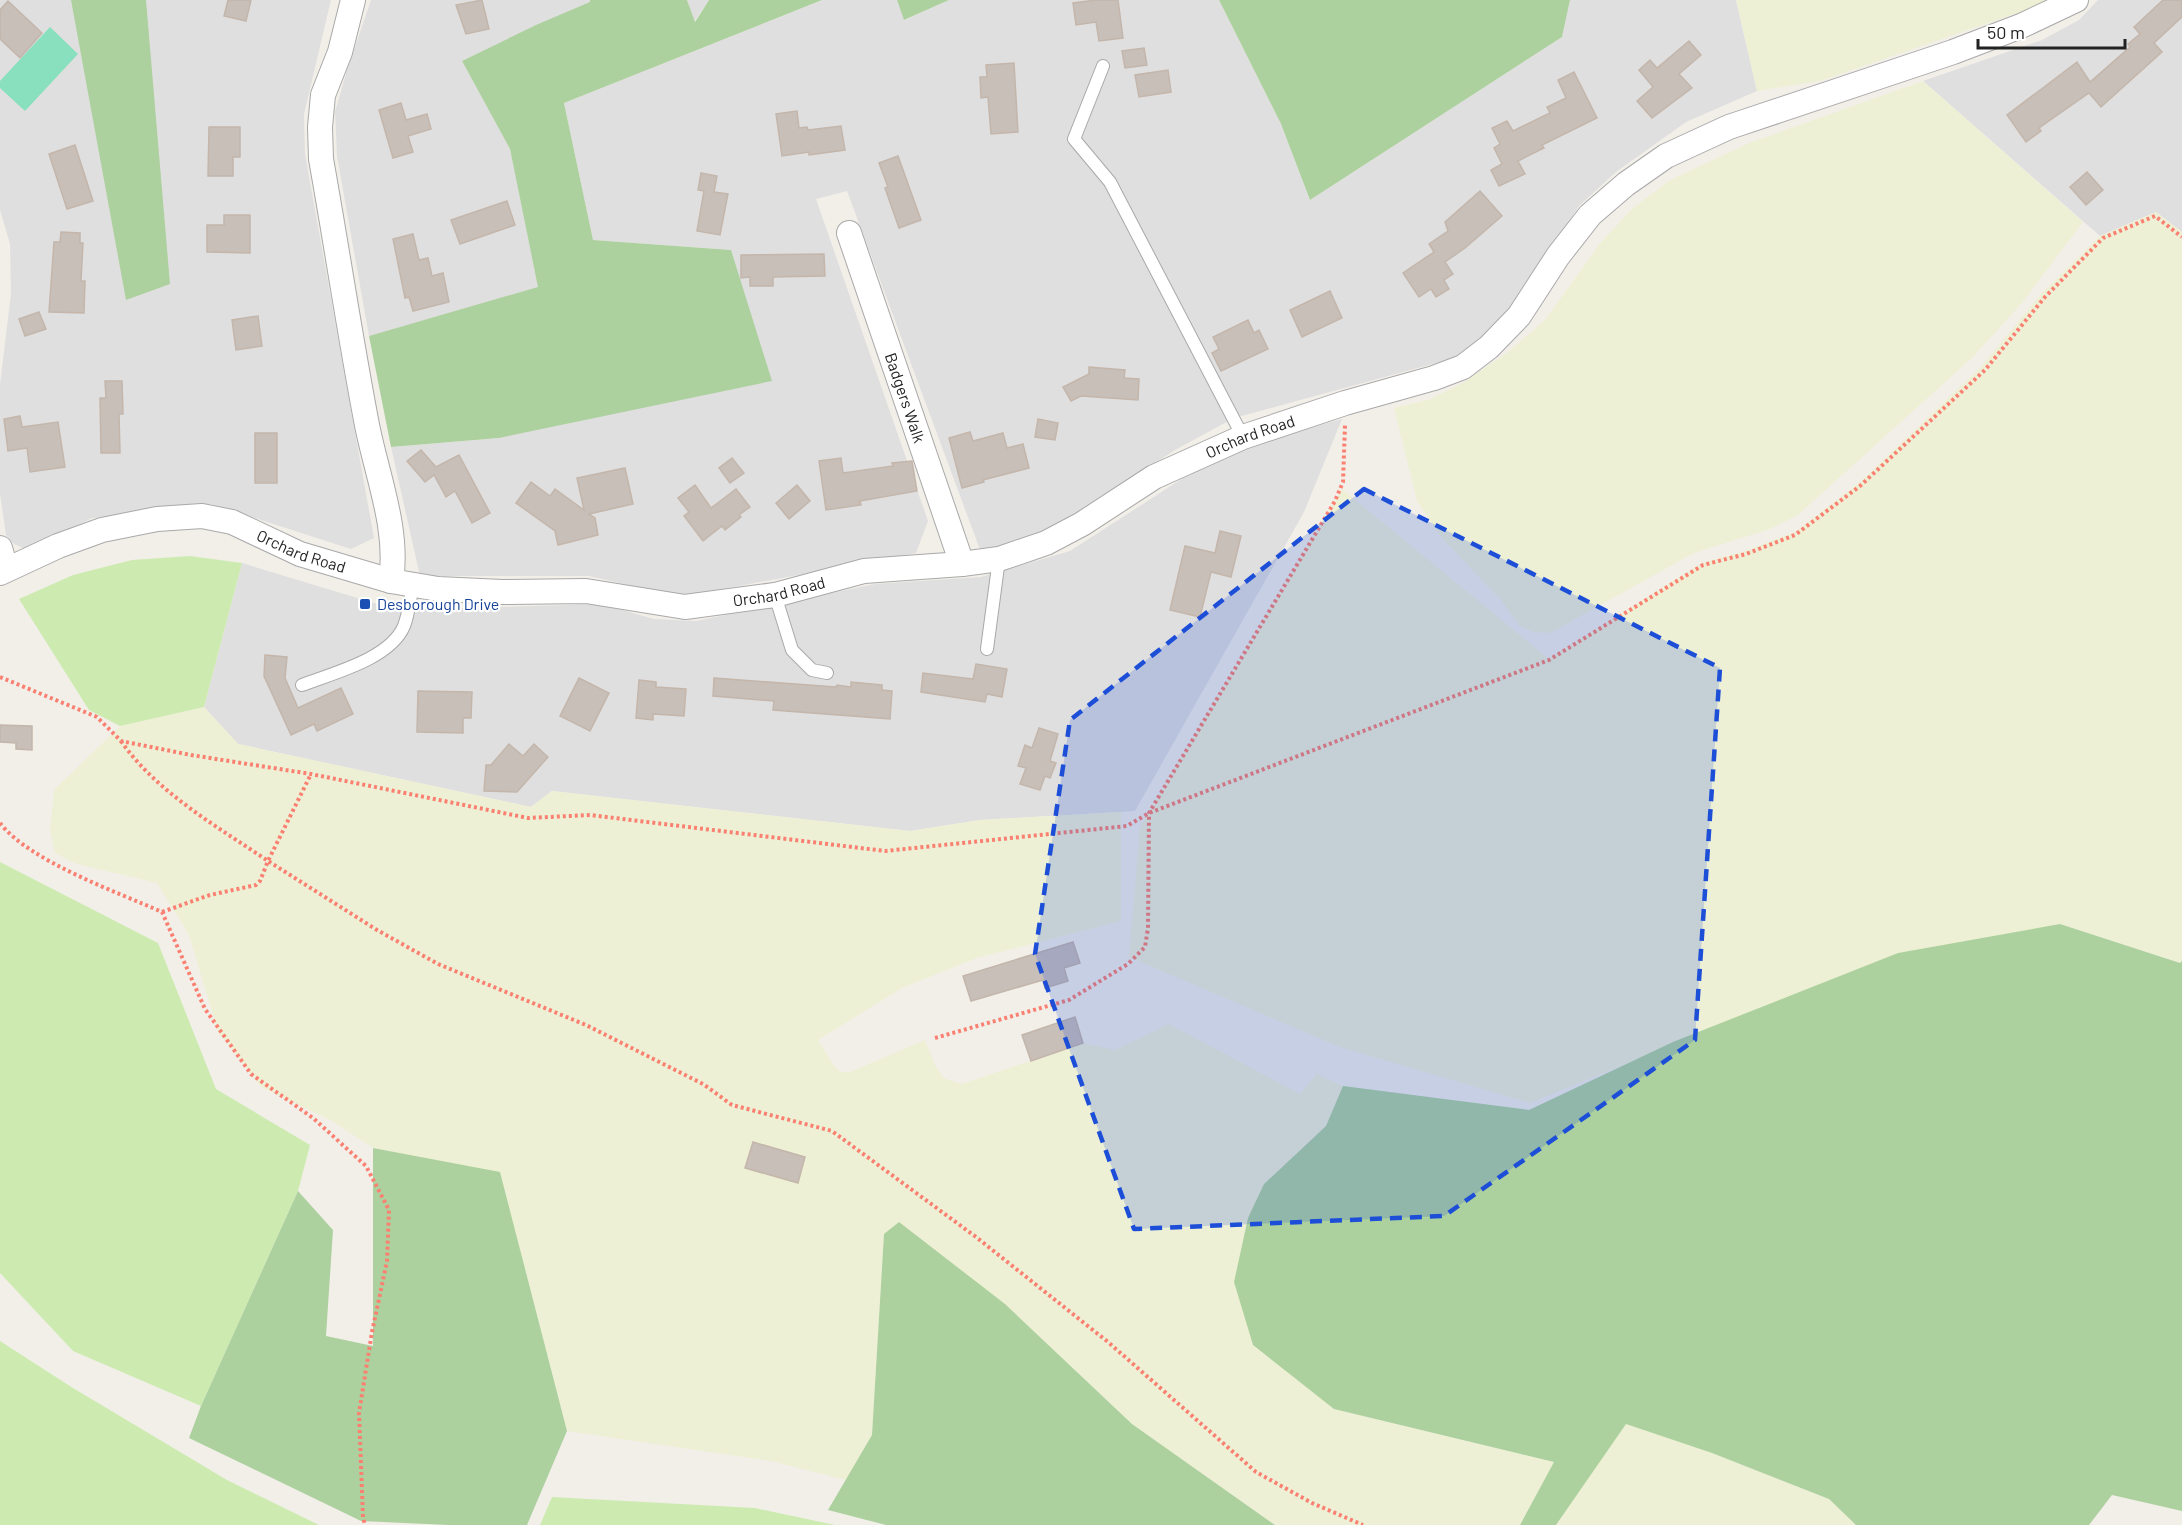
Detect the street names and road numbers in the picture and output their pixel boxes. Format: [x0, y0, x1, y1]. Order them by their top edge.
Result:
street label: Badgers Walk [882, 350, 930, 445]
street label: Orchard Road [1202, 410, 1297, 462]
street label: Orchard Road [254, 525, 348, 576]
street label: Orchard Road [732, 572, 827, 610]

